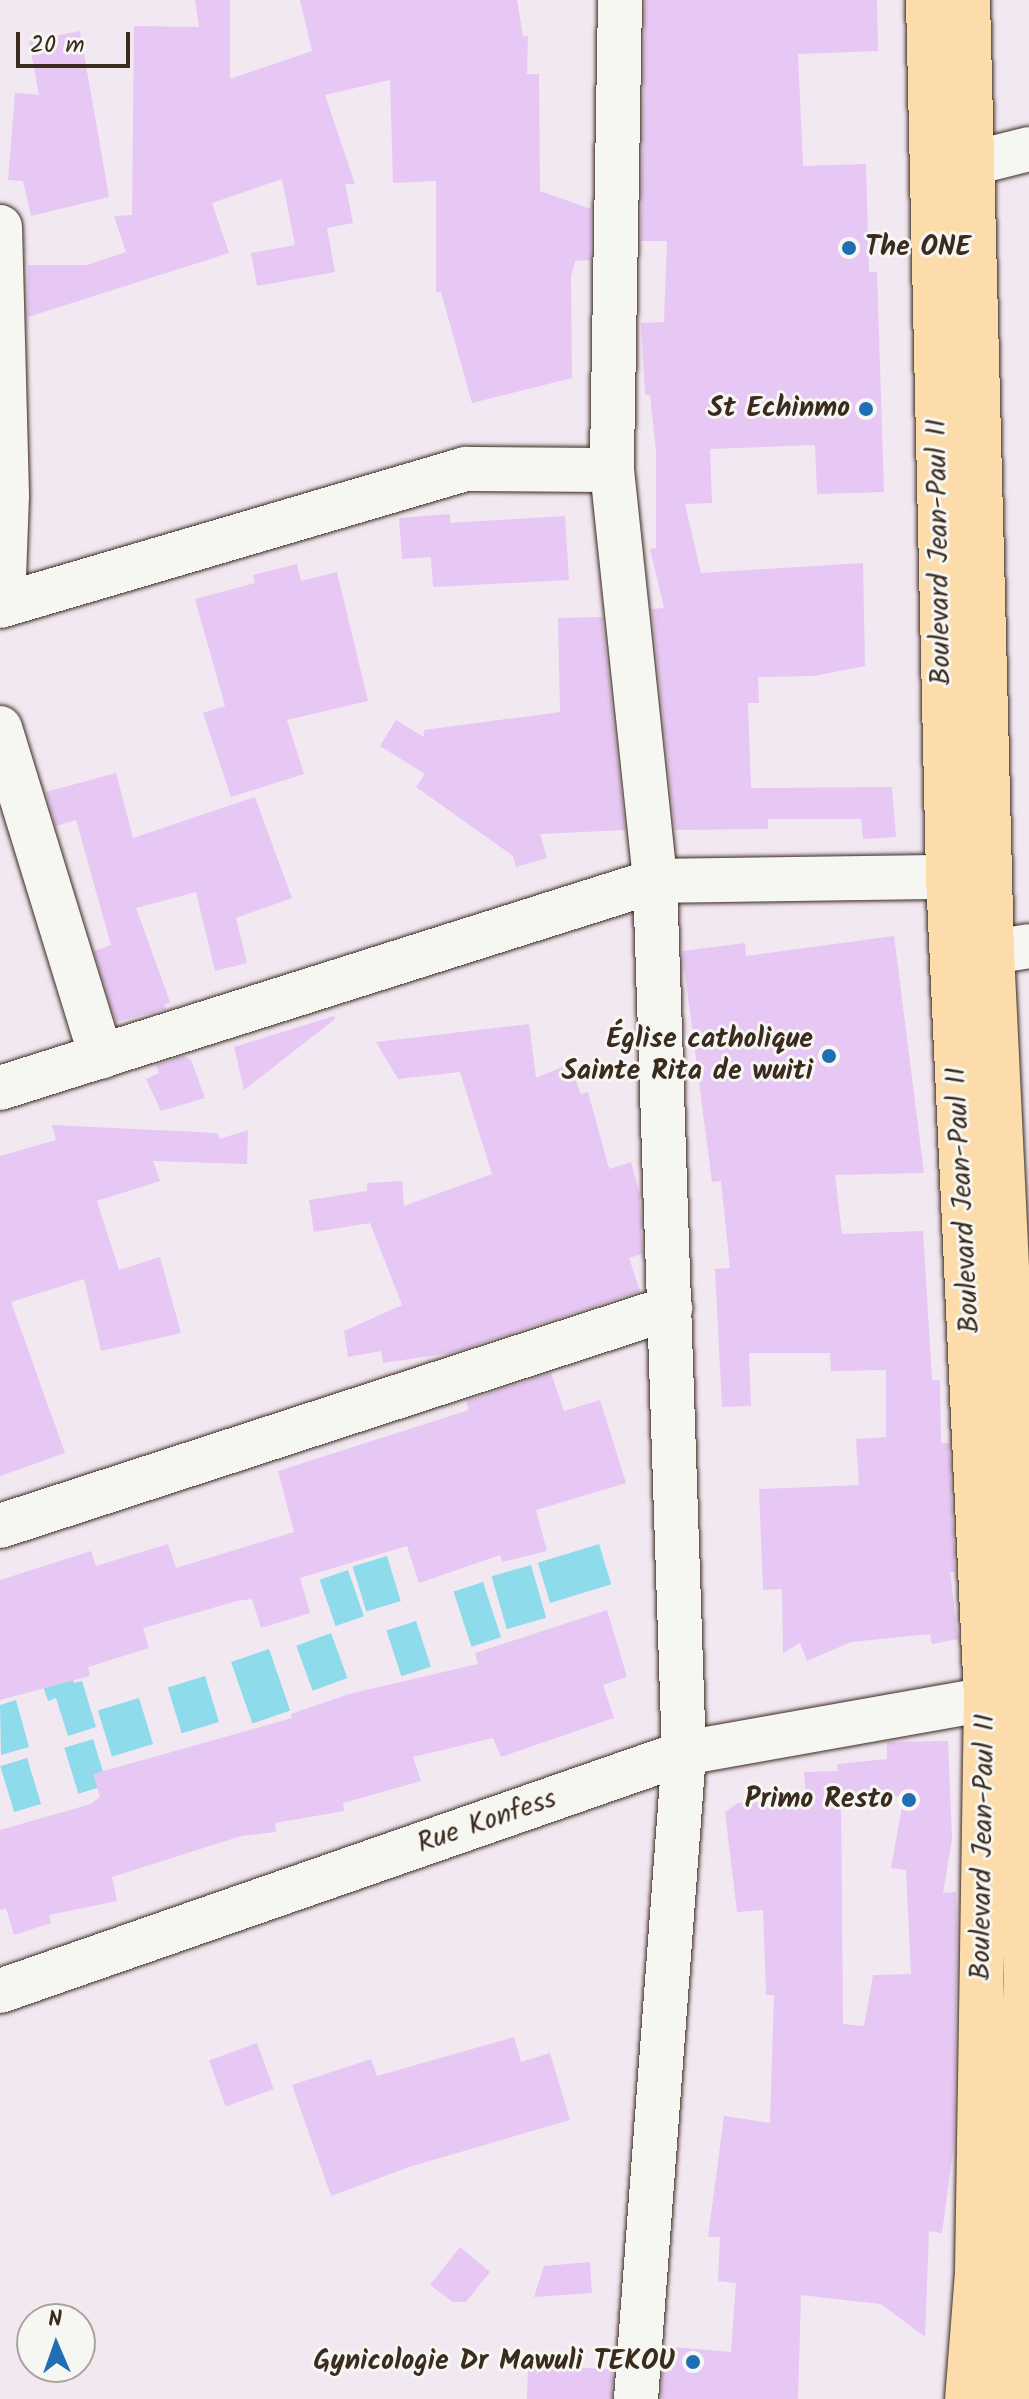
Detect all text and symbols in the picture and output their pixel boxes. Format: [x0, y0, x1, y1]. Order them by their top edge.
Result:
scale bar [20, 16, 134, 66]
text: 20 m [30, 26, 85, 65]
place label: The ONE [865, 231, 971, 265]
marker: The ONE [840, 239, 858, 257]
place label: St Echinmo [708, 392, 850, 426]
marker: St Echinmo [857, 400, 875, 418]
street label: Boulevard Jean-Paul II [921, 418, 959, 686]
place label: Église catholique Sainte Rita de wuiti [561, 1023, 813, 1089]
marker: Église catholique Sainte Rita de wuiti [820, 1047, 838, 1065]
street label: Boulevard Jean-Paul II [940, 1066, 988, 1334]
street label: Boulevard Jean-Paul II [965, 1713, 1003, 1981]
street label: Rue Konfess [413, 1783, 561, 1861]
place label: Primo Resto [745, 1783, 893, 1817]
marker: Primo Resto [900, 1791, 918, 1809]
north arrow [16, 2303, 96, 2383]
text: N [48, 2303, 63, 2338]
place label: Gynicologie Dr Mawuli TEKOU [314, 2345, 675, 2379]
marker: Gynicologie Dr Mawuli TEKOU [682, 2351, 704, 2373]

